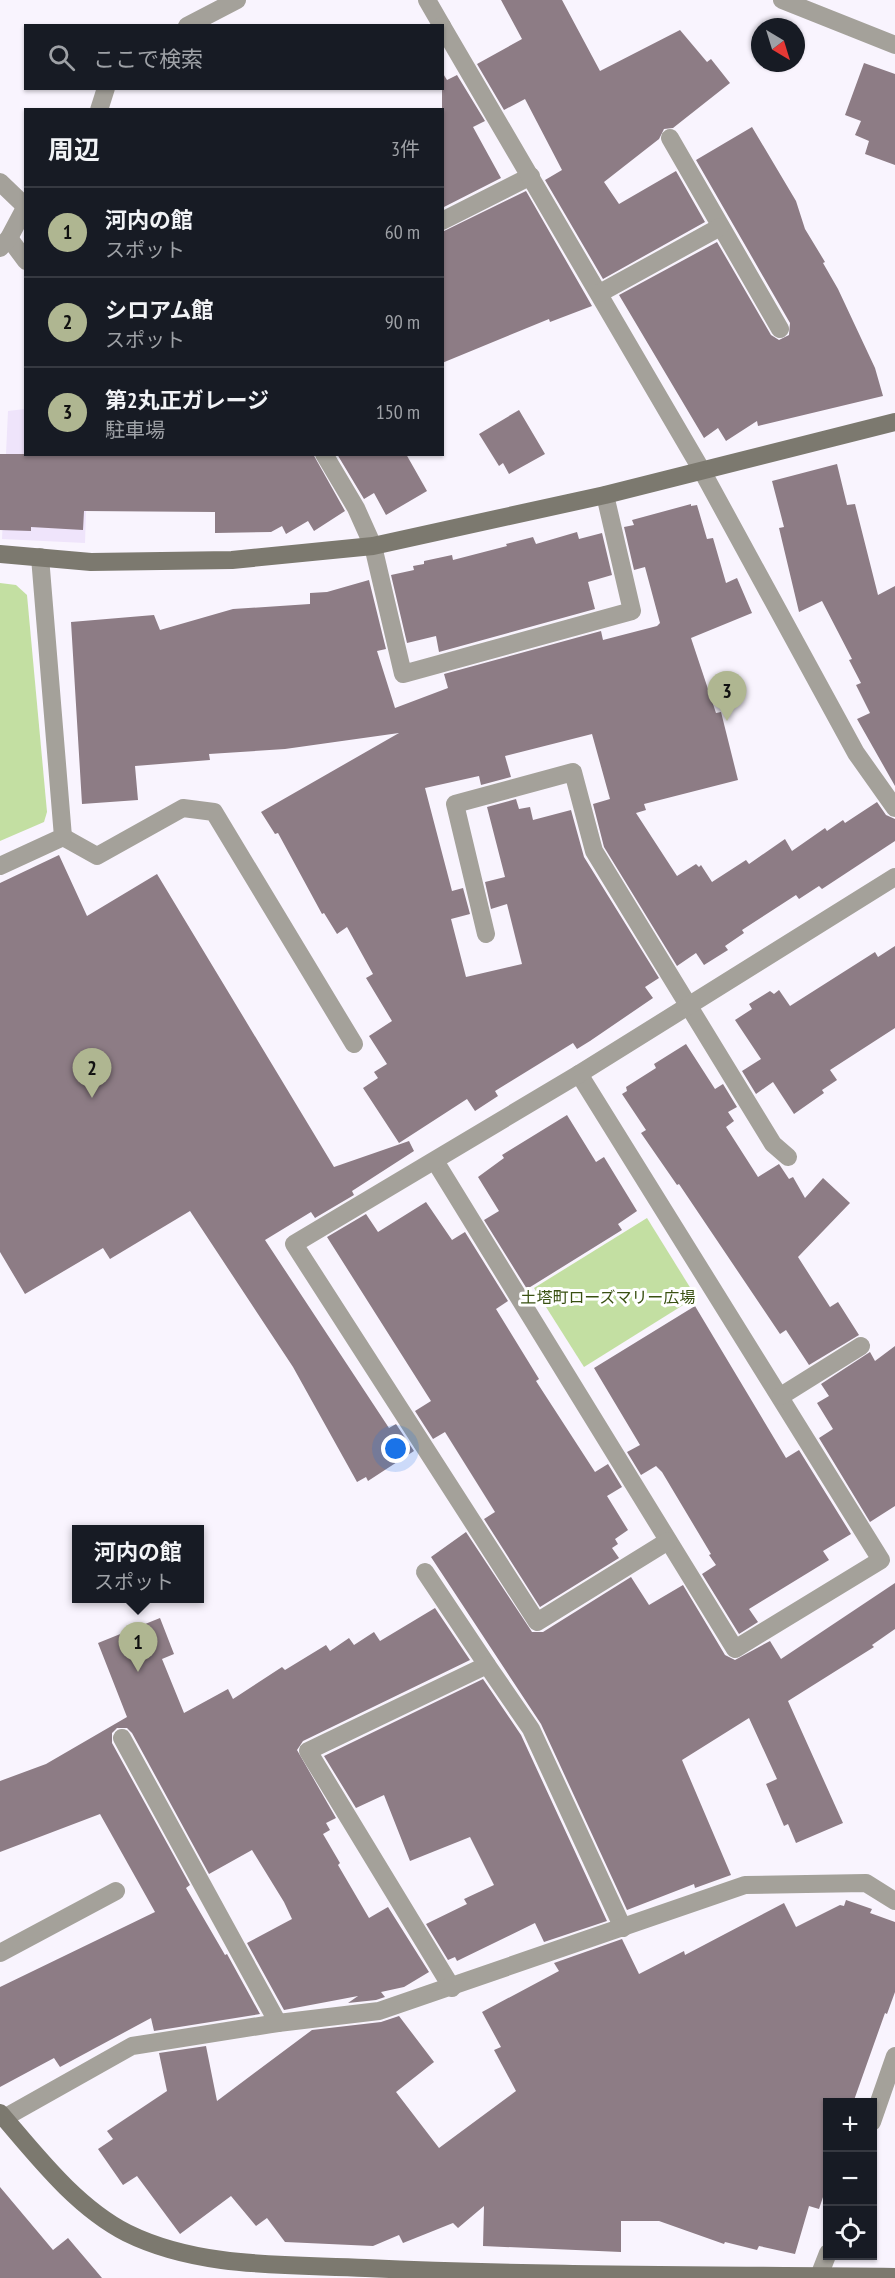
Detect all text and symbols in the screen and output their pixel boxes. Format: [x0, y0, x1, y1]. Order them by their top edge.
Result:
north arrow [751, 18, 805, 72]
search box [24, 24, 444, 90]
icon: search [45, 41, 78, 74]
text: ここで検索 [93, 45, 203, 73]
text: 周辺 [48, 133, 100, 166]
text: 3件 [391, 136, 420, 162]
text: 河内の館 [105, 206, 193, 234]
text: 1 [63, 219, 72, 245]
text: 60 m [385, 219, 420, 245]
text: スポット [105, 237, 185, 263]
text: シロアム館 [105, 296, 213, 324]
text: 2 [63, 309, 72, 335]
text: 90 m [385, 309, 420, 335]
text: スポット [105, 327, 185, 353]
text: 第2丸正ガレージ [105, 386, 269, 414]
text: 3 [63, 399, 72, 425]
text: 150 m [376, 399, 420, 425]
text: 駐車場 [105, 417, 165, 443]
pin: 3 [708, 672, 746, 721]
pin: 2 [72, 1048, 112, 1098]
park label: 土塔町ローズマリー広場 [520, 1287, 696, 1307]
your location [381, 1434, 410, 1463]
popup [72, 1525, 204, 1603]
text: 河内の館 [94, 1538, 182, 1566]
text: スポット [94, 1569, 174, 1595]
pin: 1 [118, 1622, 158, 1672]
map controls [823, 2098, 877, 2260]
button: + [823, 2098, 877, 2152]
button: − [823, 2152, 877, 2206]
button: locate [823, 2206, 877, 2260]

